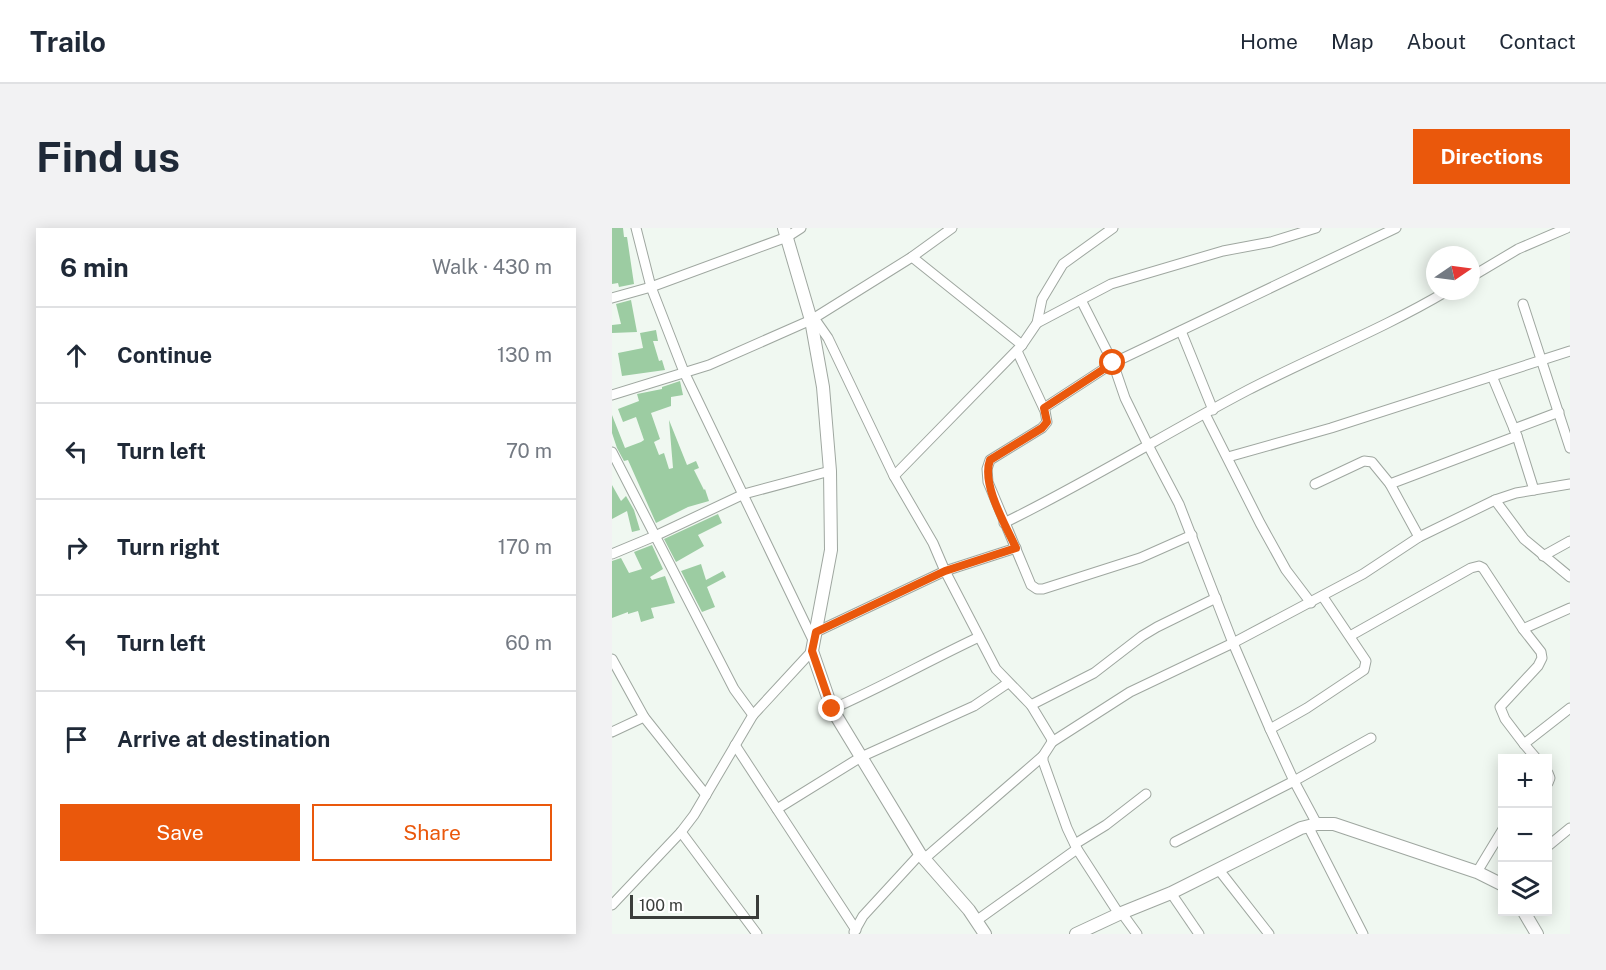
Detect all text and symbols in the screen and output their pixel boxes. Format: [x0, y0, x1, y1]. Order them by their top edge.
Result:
text: Trailo [30, 25, 106, 58]
text: Home [1240, 29, 1298, 54]
text: Map [1331, 29, 1374, 54]
text: About [1407, 29, 1466, 54]
text: Contact [1499, 29, 1576, 54]
button: Directions [1413, 129, 1570, 184]
text: Find us [36, 132, 180, 181]
north arrow [1426, 246, 1480, 300]
text: 6 min [60, 252, 129, 283]
text: Walk · 430 m [432, 255, 552, 279]
icon: ahead [60, 339, 93, 372]
text: Continue [117, 342, 212, 368]
text: 130 m [497, 343, 552, 367]
route start [1099, 349, 1125, 375]
icon: left [60, 435, 93, 468]
text: Turn left [117, 438, 206, 464]
text: 70 m [506, 439, 552, 463]
icon: right [60, 531, 93, 564]
text: Turn right [117, 534, 220, 560]
text: 170 m [498, 535, 552, 559]
icon: left [60, 627, 93, 660]
text: Turn left [117, 630, 206, 656]
text: 60 m [505, 631, 552, 655]
route end [818, 695, 844, 721]
icon: arrive [60, 723, 93, 756]
text: Arrive at destination [117, 726, 330, 752]
map controls [1498, 754, 1552, 916]
button: + [1498, 754, 1552, 808]
button: Save [60, 804, 300, 861]
button: Share [312, 804, 552, 861]
button: − [1498, 808, 1552, 862]
button: layers [1498, 862, 1552, 916]
scale bar [630, 892, 759, 920]
text: 100 m [639, 896, 683, 915]

